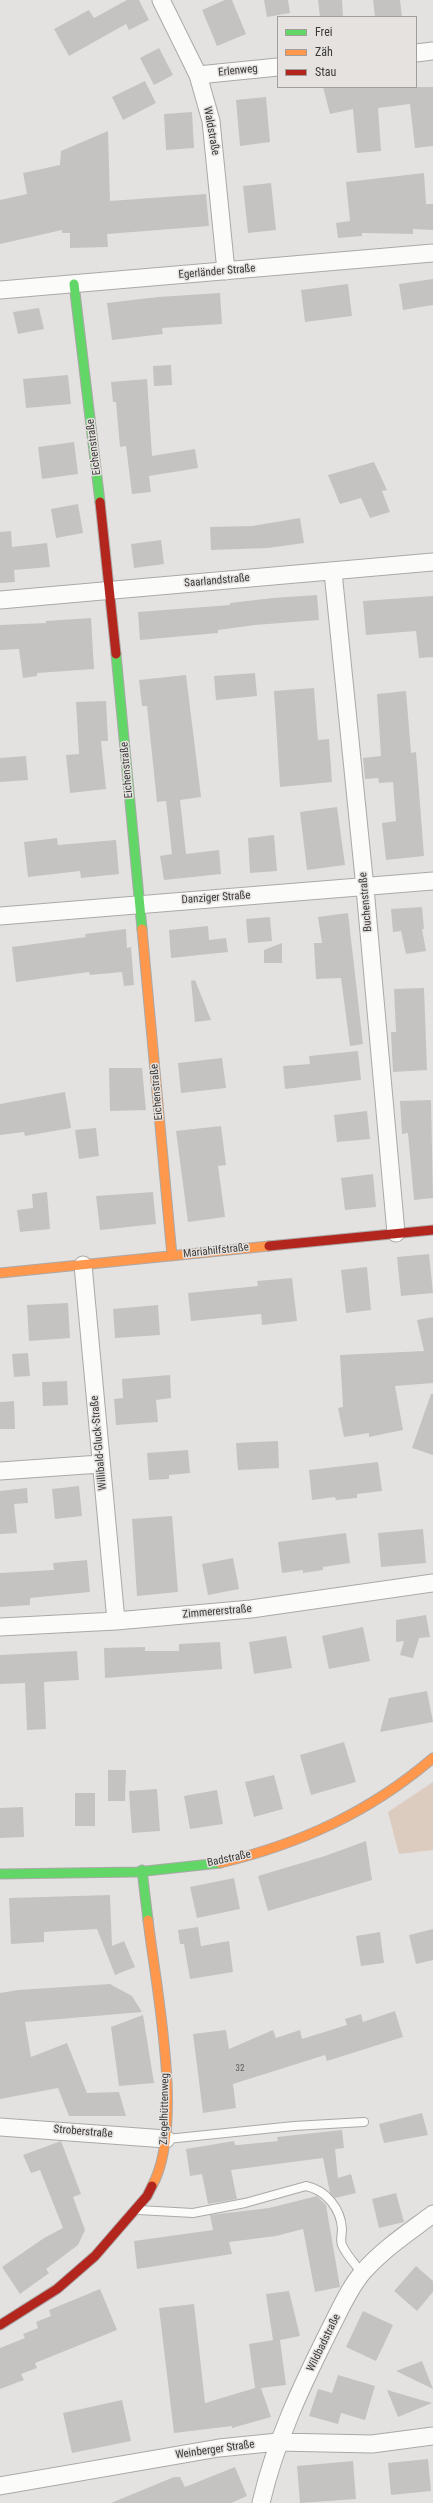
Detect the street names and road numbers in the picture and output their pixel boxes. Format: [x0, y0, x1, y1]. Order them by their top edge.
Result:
street label: Erlenweg [218, 62, 258, 80]
street label: Waldstraße [200, 106, 222, 156]
street label: Egerländer Straße [178, 262, 256, 282]
street label: Eichenstraße [84, 418, 104, 476]
street label: Saarlandstraße [184, 572, 250, 590]
street label: Eichenstraße [118, 741, 136, 799]
street label: Buchenstraße [357, 872, 375, 932]
street label: Danziger Straße [181, 889, 251, 907]
street label: Eichenstraße [148, 1063, 166, 1121]
street label: Mariahilfstraße [182, 1241, 250, 1261]
street label: Willibald-Gluck-Straße [88, 1395, 110, 1491]
street label: Zimmererstraße [182, 1602, 252, 1622]
street label: Badstraße [206, 1848, 252, 1870]
street label: Ziegelhüttenweg [158, 2073, 172, 2145]
street label: Stroberstraße [53, 2123, 113, 2141]
street label: Wildbadstraße [304, 2312, 344, 2374]
street label: Weinberger Straße [175, 2438, 255, 2462]

